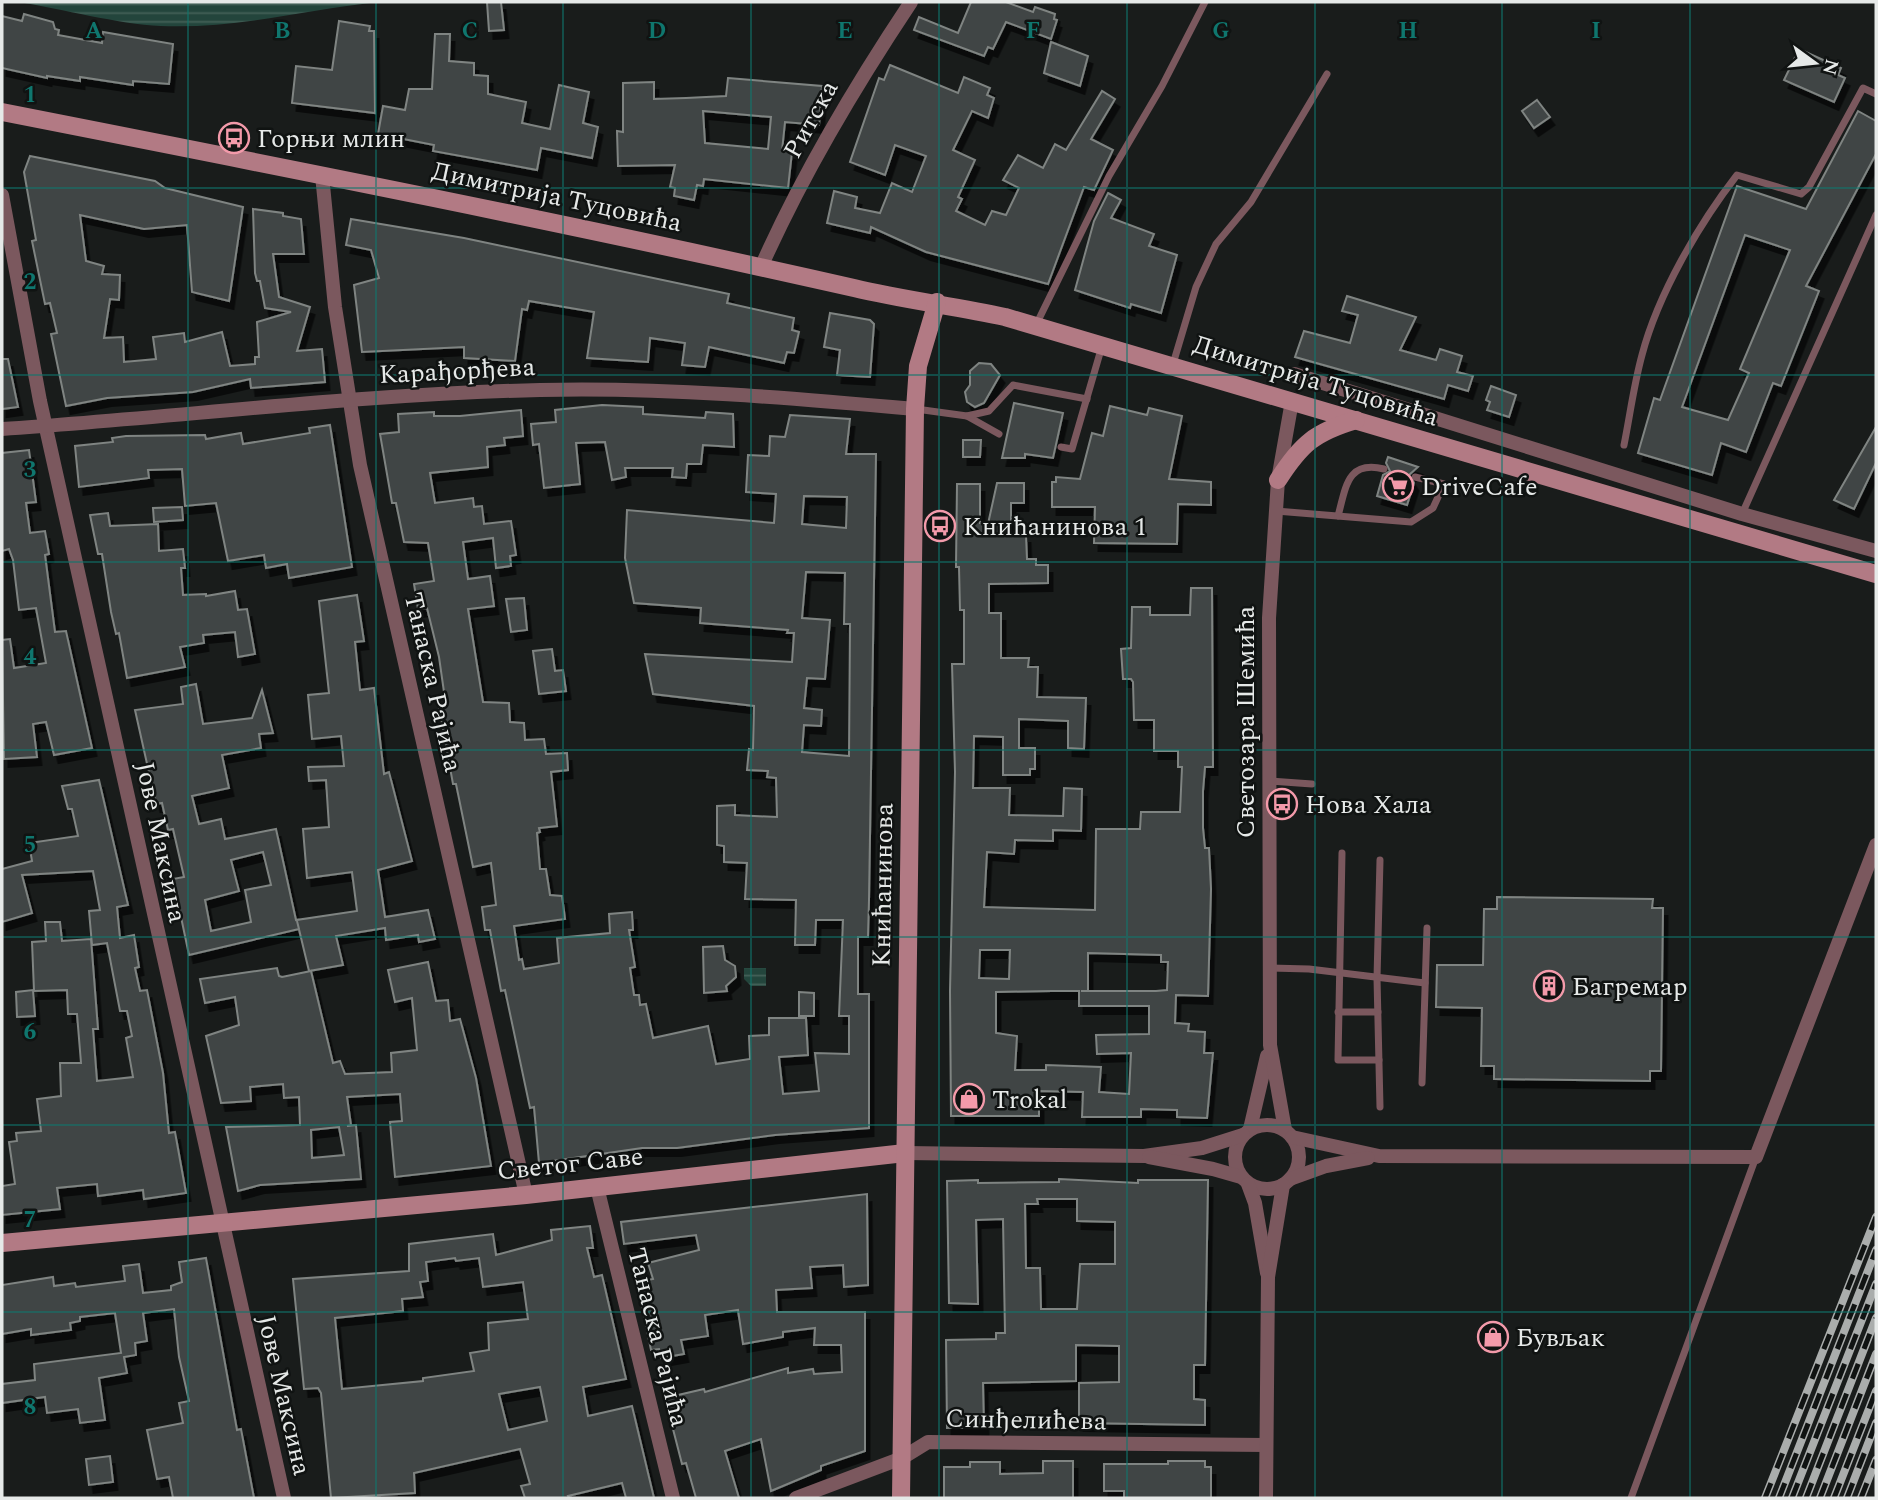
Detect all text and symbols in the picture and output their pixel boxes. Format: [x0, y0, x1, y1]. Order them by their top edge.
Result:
text: A [85, 14, 103, 49]
text: B [274, 14, 290, 49]
text: C [462, 14, 478, 49]
text: D [648, 14, 666, 49]
text: E [837, 14, 853, 49]
text: F [1026, 14, 1040, 49]
text: G [1212, 14, 1230, 49]
text: H [1398, 14, 1418, 49]
text: I [1591, 14, 1601, 49]
north arrow [1780, 28, 1850, 98]
text: N [1814, 56, 1846, 78]
street label: Ритска [773, 73, 849, 166]
text: 1 [24, 78, 36, 113]
place label: Горњи млин [257, 119, 405, 159]
bus stop icon: Горњи млин [217, 121, 251, 155]
street label: Димитрија Туцовића [428, 151, 686, 243]
text: 2 [24, 265, 37, 300]
street label: Димитрија Туцовића [1188, 325, 1444, 437]
street label: Карађорђева [378, 347, 536, 395]
text: 3 [24, 453, 37, 488]
place label: DriveCafe [1421, 467, 1537, 507]
supermarket icon: DriveCafe [1381, 469, 1415, 503]
place label: Книћанинова 1 [963, 507, 1147, 547]
bus stop icon: Книћанинова 1 [923, 509, 957, 543]
street label: Танаска Рајића [393, 588, 473, 776]
street label: Светозара Шемића [1226, 606, 1266, 838]
text: 4 [24, 640, 37, 675]
street label: Јове Максина [124, 758, 198, 927]
place label: Нова Хала [1305, 785, 1432, 825]
bus stop icon: Нова Хала [1265, 787, 1299, 821]
street label: Книћанинова [862, 802, 904, 968]
text: 5 [24, 828, 36, 863]
place label: Багремар [1572, 967, 1687, 1007]
building icon: Багремар [1532, 969, 1566, 1003]
text: 6 [24, 1015, 37, 1050]
place label: Trokal [992, 1080, 1067, 1120]
shop icon: Trokal [952, 1082, 986, 1116]
street label: Светог Саве [495, 1136, 645, 1192]
text: 7 [24, 1203, 36, 1238]
street label: Танаска Рајића [616, 1243, 700, 1431]
street label: Јове Максина [246, 1311, 322, 1480]
place label: Бувљак [1516, 1318, 1605, 1358]
shop icon: Бувљак [1476, 1320, 1510, 1354]
text: 8 [24, 1390, 36, 1425]
street label: Синђелићева [945, 1399, 1107, 1441]

